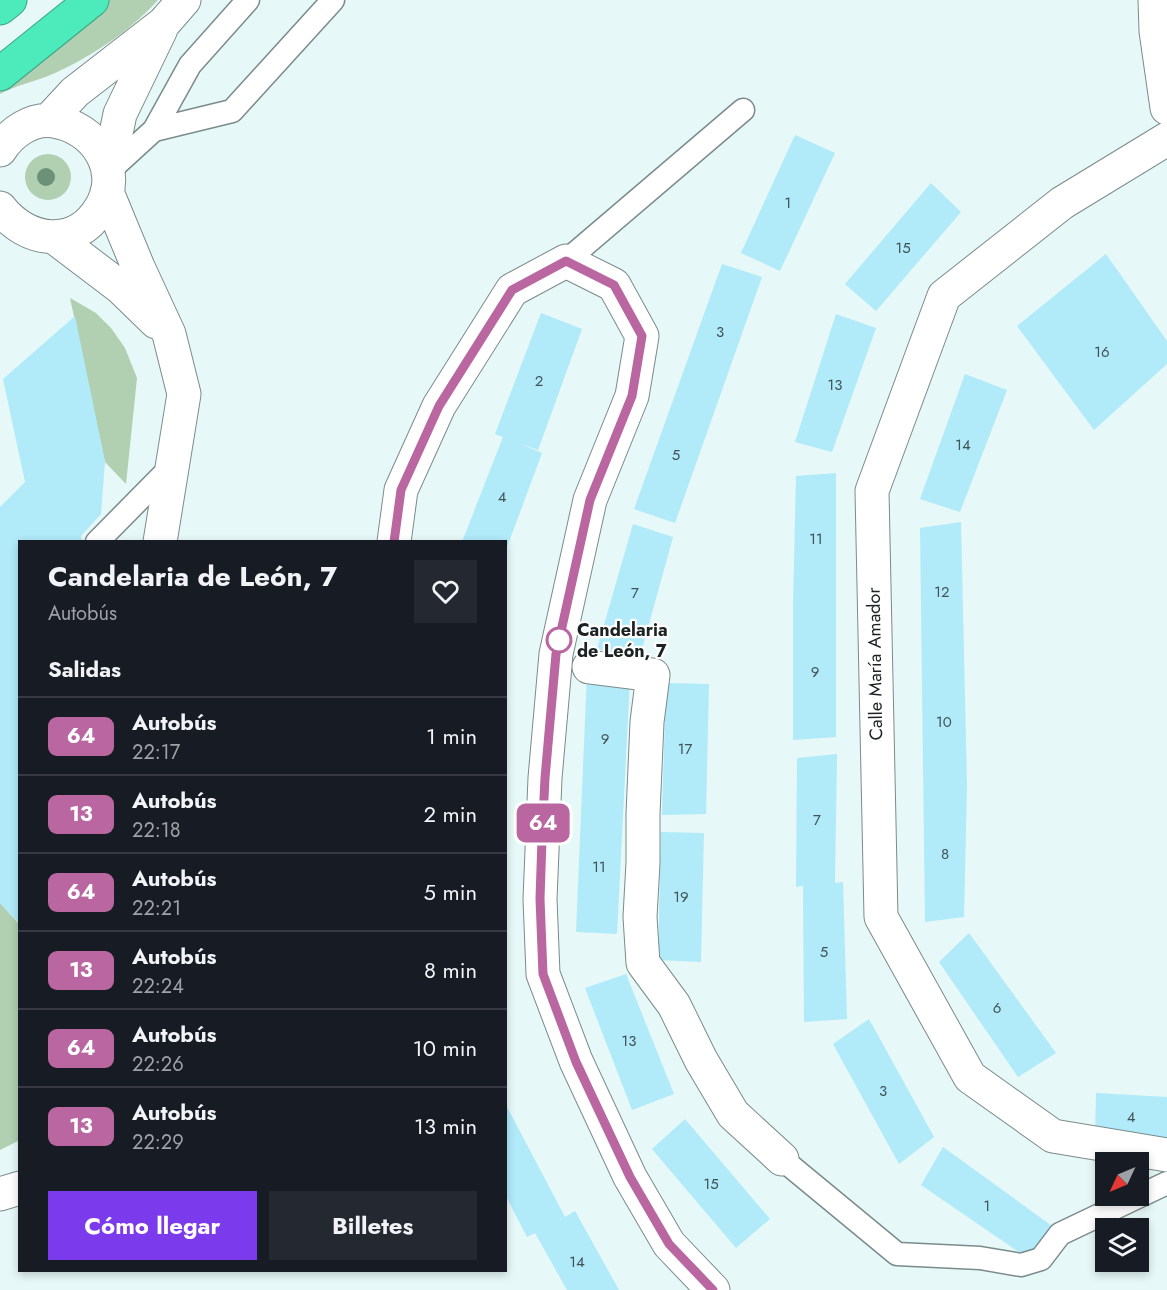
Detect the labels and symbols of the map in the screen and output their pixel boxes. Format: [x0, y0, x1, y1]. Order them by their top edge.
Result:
house number: 1 [785, 192, 791, 214]
house number: 15 [895, 237, 911, 259]
house number: 3 [716, 321, 724, 343]
house number: 16 [1094, 341, 1110, 363]
house number: 2 [535, 370, 543, 392]
house number: 13 [828, 374, 842, 396]
house number: 14 [955, 434, 971, 456]
house number: 5 [672, 444, 680, 466]
house number: 4 [498, 486, 507, 508]
house number: 11 [809, 528, 823, 550]
house number: 12 [934, 581, 950, 603]
house number: 7 [631, 582, 639, 604]
street label: Calle María Amador [861, 587, 889, 741]
place label: Candelaria de León, 7 [577, 617, 668, 664]
marker: Candelaria de León, 7 [546, 627, 572, 653]
house number: 9 [811, 661, 819, 683]
house number: 10 [936, 711, 952, 733]
house number: 9 [601, 728, 609, 750]
house number: 17 [678, 738, 692, 760]
line badge: 64 [516, 804, 570, 842]
house number: 7 [813, 809, 821, 831]
house number: 8 [941, 843, 949, 865]
house number: 11 [592, 856, 606, 878]
house number: 19 [673, 886, 689, 908]
house number: 5 [820, 941, 828, 963]
house number: 6 [993, 997, 1001, 1019]
house number: 13 [622, 1030, 636, 1052]
house number: 3 [879, 1080, 887, 1102]
house number: 4 [1127, 1106, 1136, 1128]
north arrow [1095, 1152, 1149, 1206]
house number: 15 [703, 1173, 719, 1195]
house number: 1 [984, 1195, 990, 1217]
house number: 14 [569, 1251, 585, 1273]

